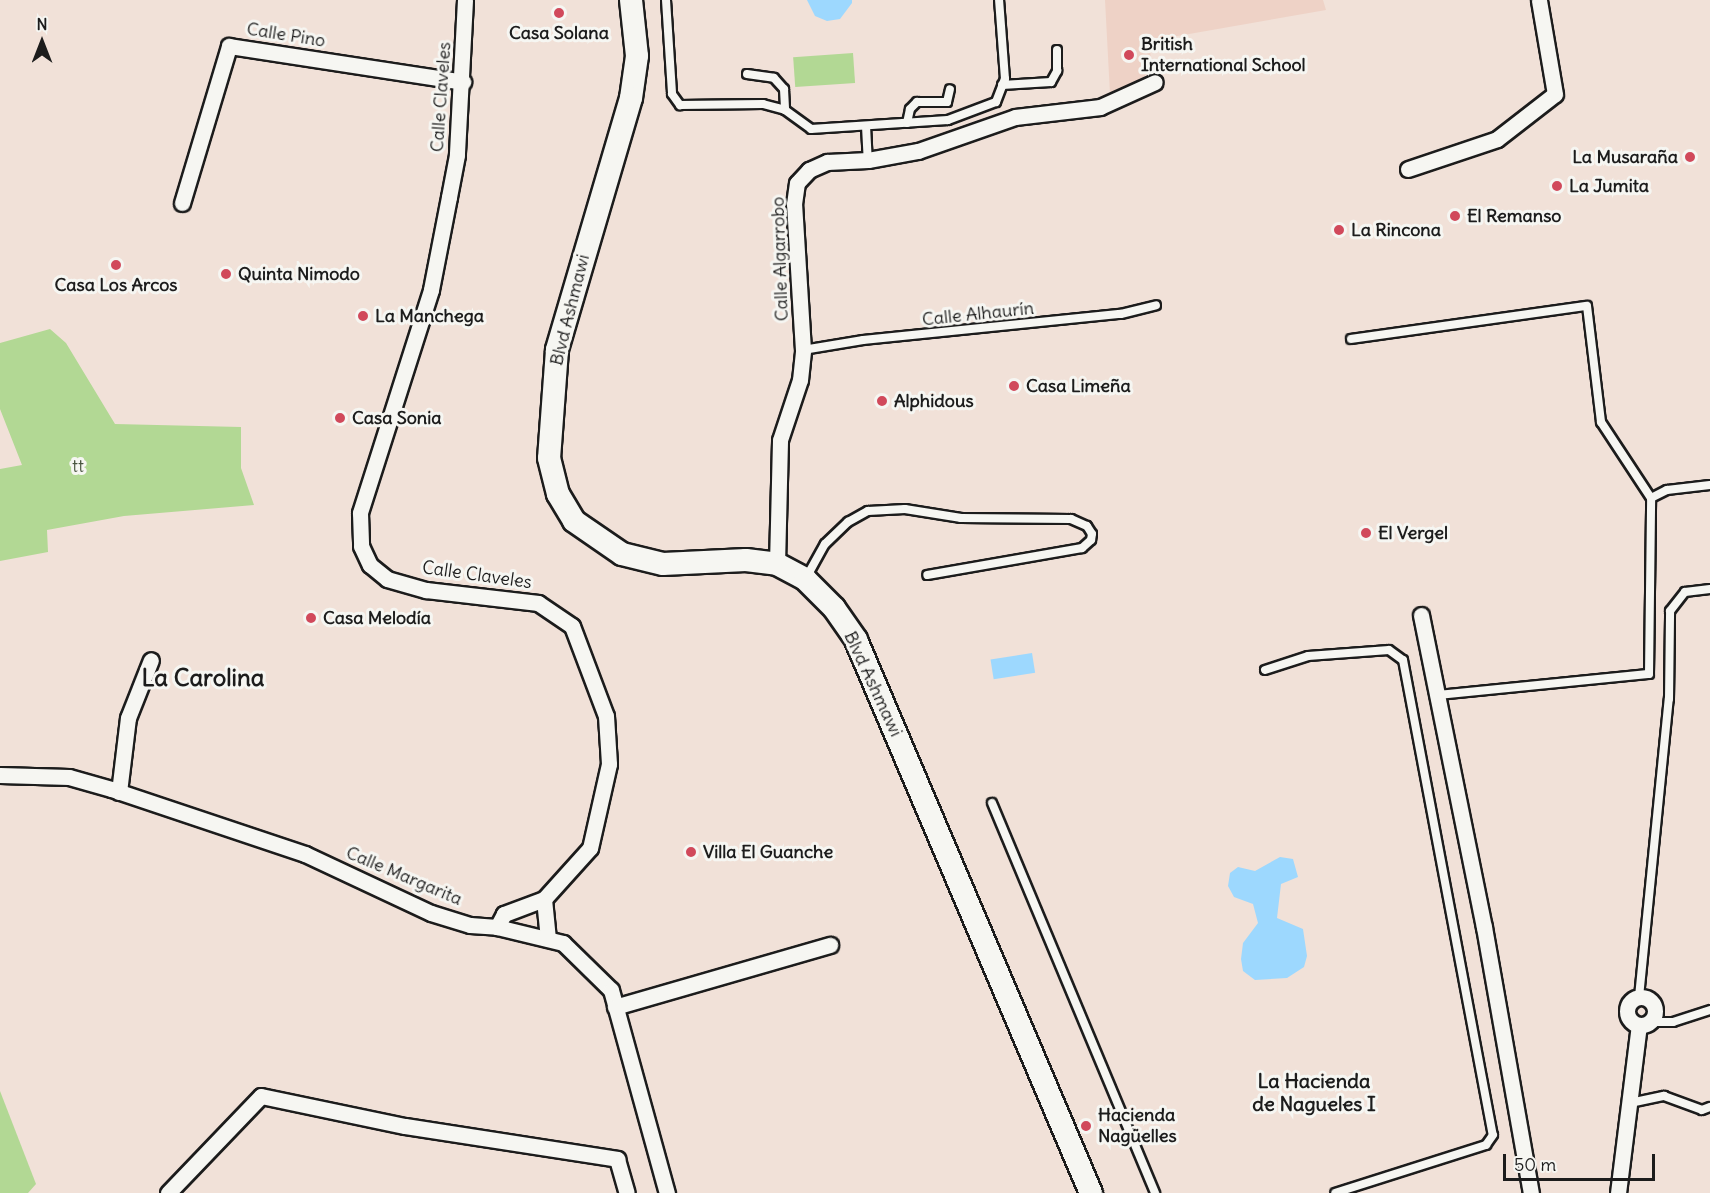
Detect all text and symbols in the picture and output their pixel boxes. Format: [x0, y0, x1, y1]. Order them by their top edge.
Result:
marker: Casa Solana [552, 6, 566, 20]
north arrow [12, 12, 72, 72]
text: N [36, 14, 48, 34]
street label: Calle Pino [245, 18, 327, 52]
place label: Casa Solana [509, 22, 609, 44]
place label: British International School [1141, 34, 1306, 76]
street label: Calle Claveles [426, 41, 456, 153]
marker: British International School [1122, 48, 1136, 62]
place label: La Musaraña [1572, 146, 1678, 168]
marker: La Musaraña [1683, 150, 1697, 164]
place label: La Jumita [1569, 175, 1649, 197]
marker: La Jumita [1550, 179, 1564, 193]
street label: Calle Algarrobo [767, 196, 793, 322]
place label: El Remanso [1467, 205, 1561, 227]
marker: El Remanso [1448, 209, 1462, 223]
place label: La Rincona [1351, 219, 1441, 241]
marker: La Rincona [1332, 223, 1346, 237]
street label: Blvd Ashmawi [546, 252, 594, 368]
marker: Casa Los Arcos [109, 258, 123, 272]
place label: Quinta Nimodo [238, 263, 360, 285]
marker: Quinta Nimodo [219, 267, 233, 281]
place label: Casa Los Arcos [55, 274, 177, 296]
street label: Calle Alhaurín [921, 297, 1035, 331]
place label: La Manchega [375, 305, 484, 327]
marker: La Manchega [356, 309, 370, 323]
place label: Casa Limeña [1026, 375, 1131, 397]
marker: Casa Limeña [1007, 379, 1021, 393]
place label: Alphidous [894, 390, 974, 412]
marker: Alphidous [875, 394, 889, 408]
place label: Casa Sonia [352, 407, 442, 429]
marker: Casa Sonia [333, 411, 347, 425]
park label: tt [72, 455, 84, 477]
place label: El Vergel [1378, 522, 1448, 544]
marker: El Vergel [1359, 526, 1373, 540]
street label: Calle Claveles [421, 557, 533, 593]
place label: Casa Melodía [323, 607, 431, 629]
marker: Casa Melodía [304, 611, 318, 625]
street label: Blvd Ashmawi [839, 628, 907, 740]
district label: La Carolina [141, 664, 265, 692]
place label: Villa El Guanche [703, 841, 833, 863]
street label: Calle Margarita [343, 842, 465, 910]
marker: Villa El Guanche [684, 845, 698, 859]
district label: La Hacienda de Nagueles I [1252, 1068, 1376, 1115]
place label: Hacienda Nagüelles [1098, 1105, 1177, 1148]
marker: Hacienda Nagüelles [1079, 1119, 1093, 1133]
scale bar [1506, 1142, 1658, 1180]
text: 50 m [1514, 1153, 1556, 1176]

